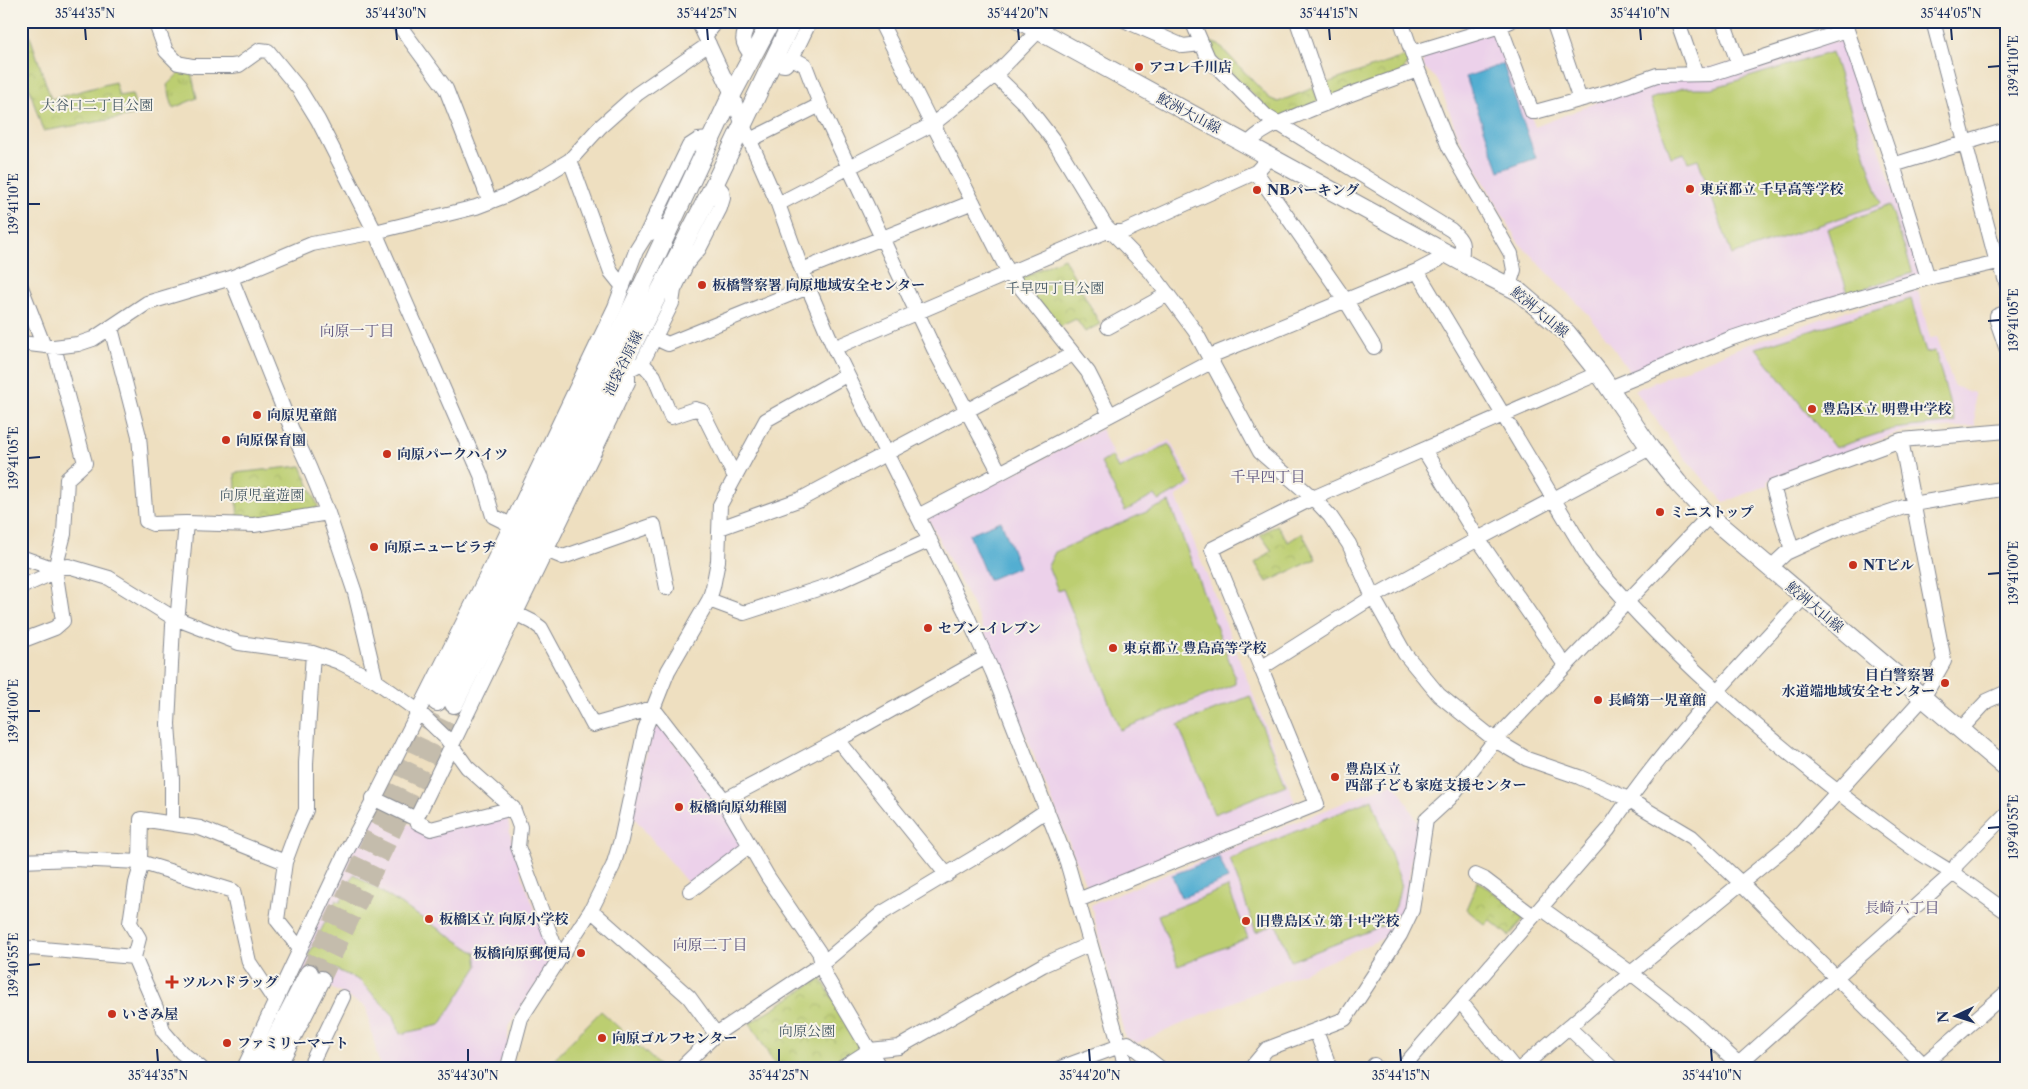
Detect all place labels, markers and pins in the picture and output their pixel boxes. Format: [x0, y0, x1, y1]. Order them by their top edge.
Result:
place label: アコレ千川店 [1149, 58, 1232, 76]
marker: アコレ千川店 [1133, 61, 1145, 73]
place label: 東京都立 千早高等学校 [1700, 180, 1844, 198]
place label: NBパーキング [1267, 181, 1359, 199]
marker: 東京都立 千早高等学校 [1684, 183, 1696, 195]
marker: NBパーキング [1251, 184, 1263, 196]
place label: 板橋警察署 向原地域安全センター [712, 276, 925, 294]
marker: 板橋警察署 向原地域安全センター [696, 279, 708, 291]
place label: 豊島区立 明豊中学校 [1822, 400, 1952, 418]
marker: 豊島区立 明豊中学校 [1806, 403, 1818, 415]
place label: 向原児童館 [267, 406, 337, 424]
marker: 向原児童館 [251, 409, 263, 421]
place label: 向原保育園 [236, 431, 306, 449]
marker: 向原保育園 [220, 434, 232, 446]
place label: 向原パークハイツ [397, 445, 508, 463]
marker: 向原パークハイツ [381, 448, 393, 460]
place label: ミニストップ [1670, 503, 1754, 521]
marker: ミニストップ [1654, 506, 1666, 518]
place label: 向原ニュービラヂ [384, 538, 496, 556]
marker: 向原ニュービラヂ [368, 541, 380, 553]
place label: NTビル [1863, 556, 1914, 574]
marker: NTビル [1847, 559, 1859, 571]
place label: セブン-イレブン [938, 619, 1041, 637]
marker: セブン-イレブン [922, 622, 934, 634]
place label: 東京都立 豊島高等学校 [1123, 639, 1267, 657]
marker: 東京都立 豊島高等学校 [1107, 642, 1119, 654]
place label: 目白警察署 水道端地域安全センター [1782, 666, 1935, 700]
marker: 目白警察署 水道端地域安全センター [1939, 677, 1951, 689]
place label: 長崎第一児童館 [1608, 691, 1706, 709]
marker: 長崎第一児童館 [1592, 694, 1604, 706]
place label: 豊島区立 西部子ども家庭支援センター [1345, 760, 1526, 794]
marker: 豊島区立 西部子ども家庭支援センター [1329, 771, 1341, 783]
place label: 板橋向原幼稚園 [689, 798, 787, 816]
marker: 板橋向原幼稚園 [673, 801, 685, 813]
place label: 板橋区立 向原小学校 [439, 910, 569, 928]
place label: 旧豊島区立 第十中学校 [1256, 912, 1400, 930]
marker: 板橋区立 向原小学校 [423, 913, 435, 925]
marker: 旧豊島区立 第十中学校 [1240, 915, 1252, 927]
place label: 板橋向原郵便局 [473, 944, 571, 962]
marker: 板橋向原郵便局 [575, 947, 587, 959]
place label: ツルハドラッグ [182, 973, 278, 991]
marker: ツルハドラッグ [166, 976, 178, 988]
place label: いさみ屋 [122, 1005, 178, 1023]
marker: いさみ屋 [106, 1008, 118, 1020]
place label: 向原ゴルフセンター [612, 1029, 737, 1047]
marker: 向原ゴルフセンター [596, 1032, 608, 1044]
place label: ファミリーマート [237, 1034, 349, 1052]
marker: ファミリーマート [221, 1037, 233, 1049]

